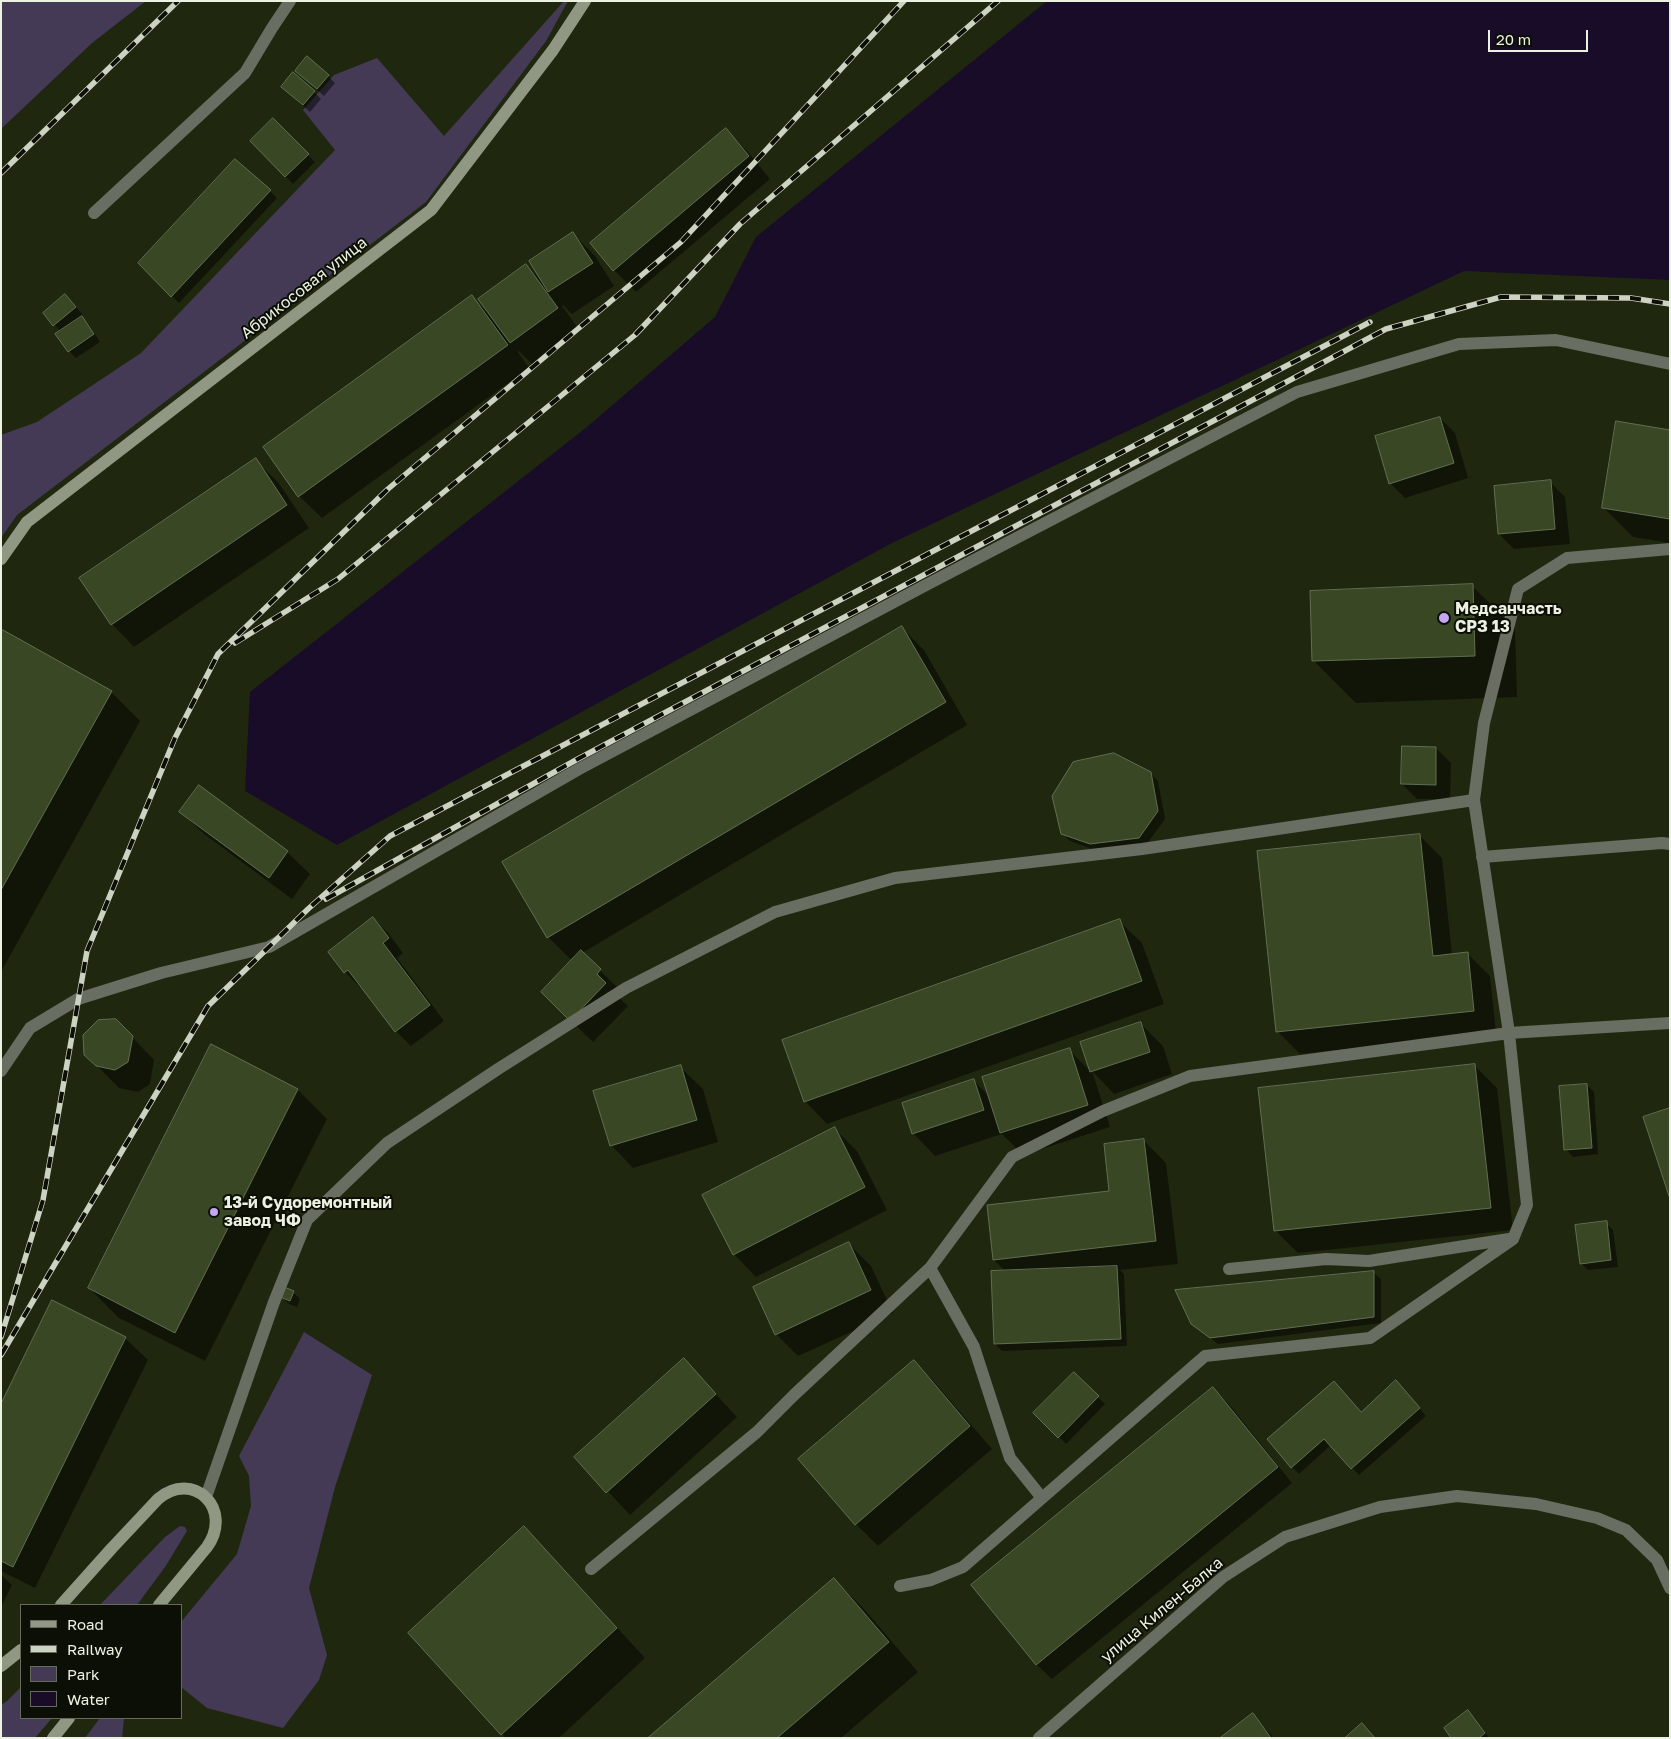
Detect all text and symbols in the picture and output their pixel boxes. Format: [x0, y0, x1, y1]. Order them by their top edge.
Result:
scale bar [1491, 20, 1591, 52]
text: 20 m [1496, 30, 1531, 48]
street label: Абрикосовая улица [237, 233, 371, 343]
place label: Медсанчасть СРЗ 13 [1455, 599, 1562, 637]
marker: Медсанчасть СРЗ 13 [1437, 611, 1451, 625]
place label: 13-й Судоремонтный завод ЧФ [224, 1193, 392, 1231]
marker: 13-й Судоремонтный завод ЧФ [208, 1206, 220, 1218]
street label: улица Килен-Балка [1097, 1553, 1227, 1667]
legend [20, 1604, 182, 1719]
text: Road [67, 1615, 104, 1633]
text: Railway [67, 1640, 123, 1658]
text: Park [67, 1665, 99, 1683]
text: Water [67, 1690, 110, 1708]

